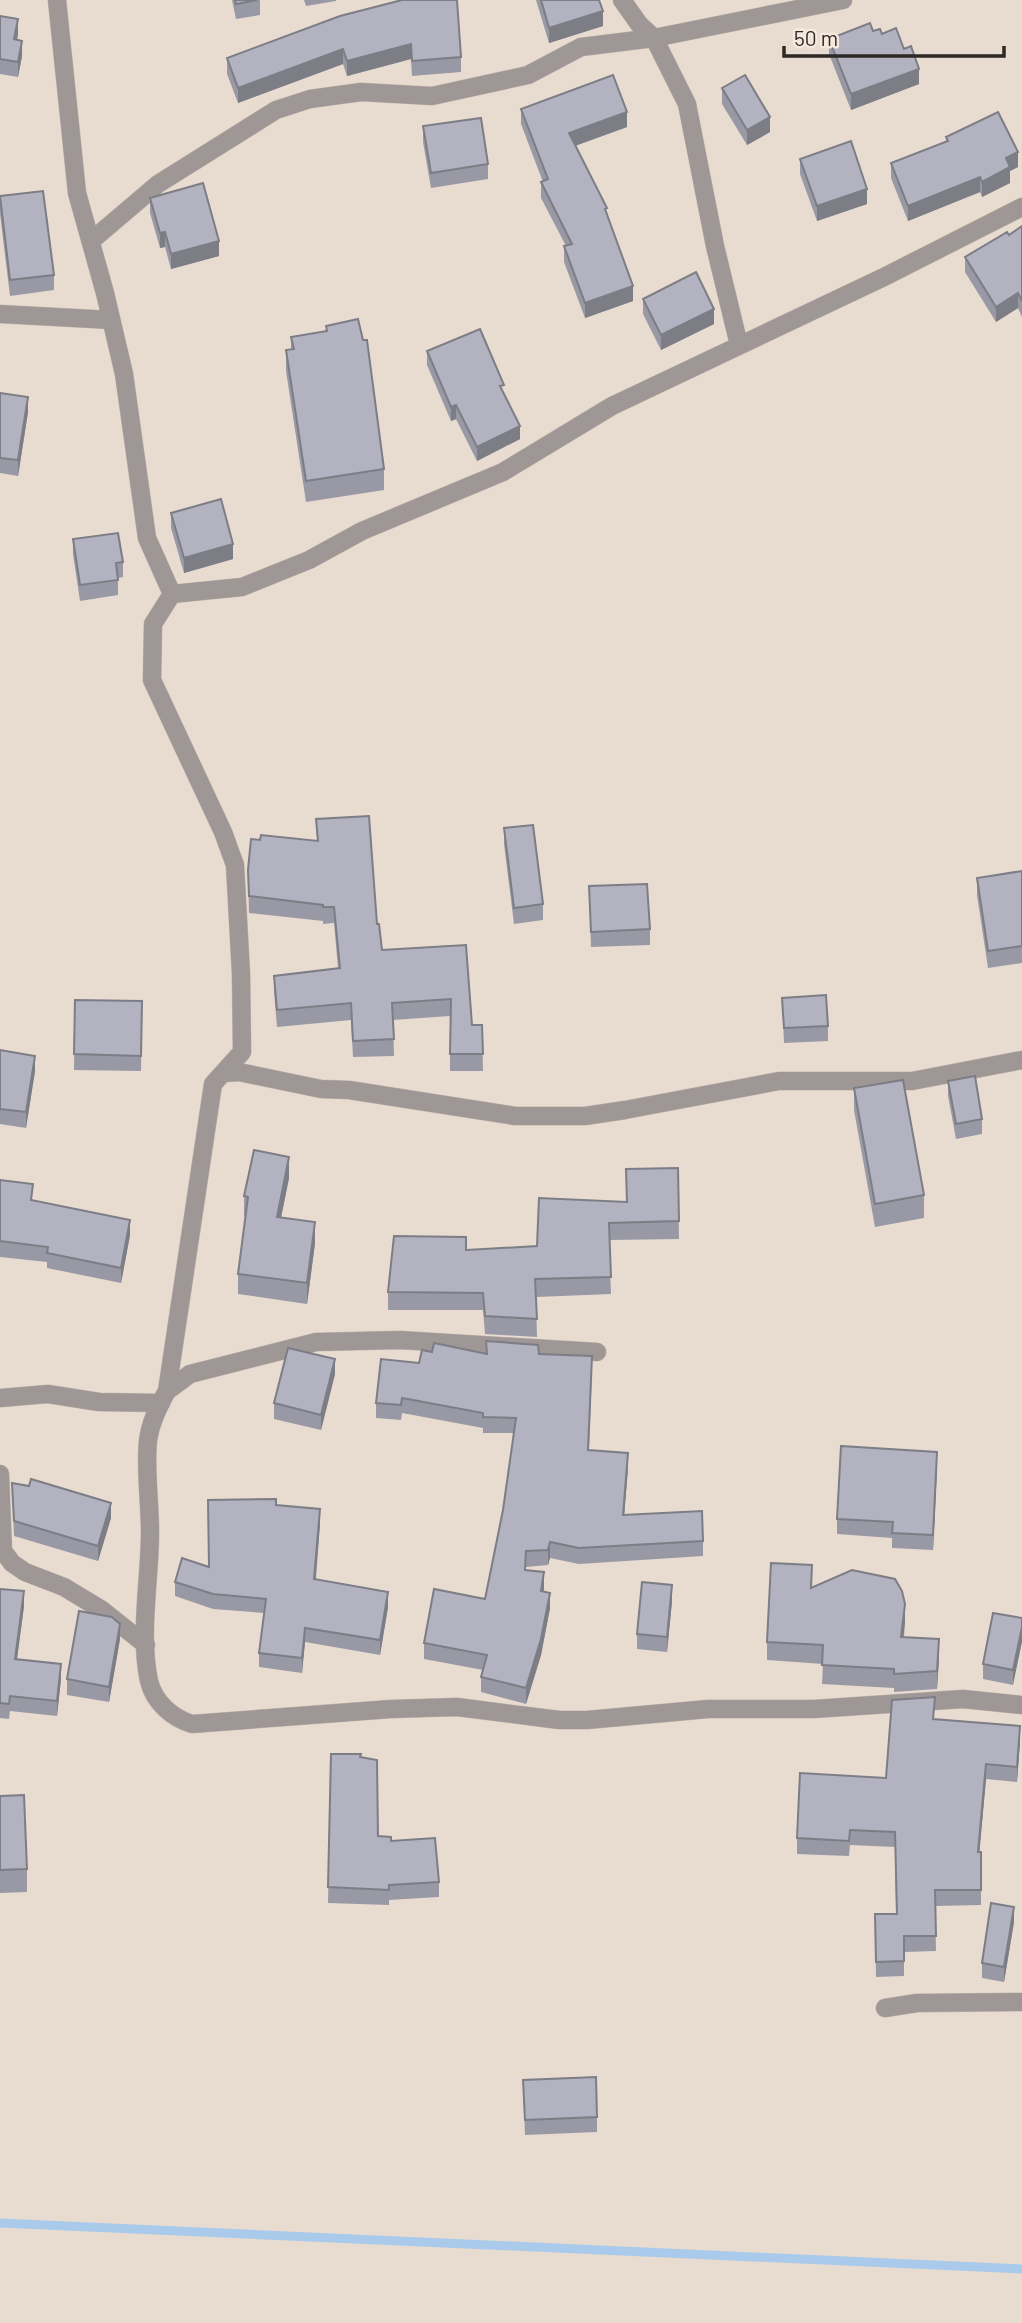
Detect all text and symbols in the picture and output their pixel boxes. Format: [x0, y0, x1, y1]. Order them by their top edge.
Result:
scale bar [784, 14, 1004, 58]
text: 50 m [794, 25, 838, 50]

